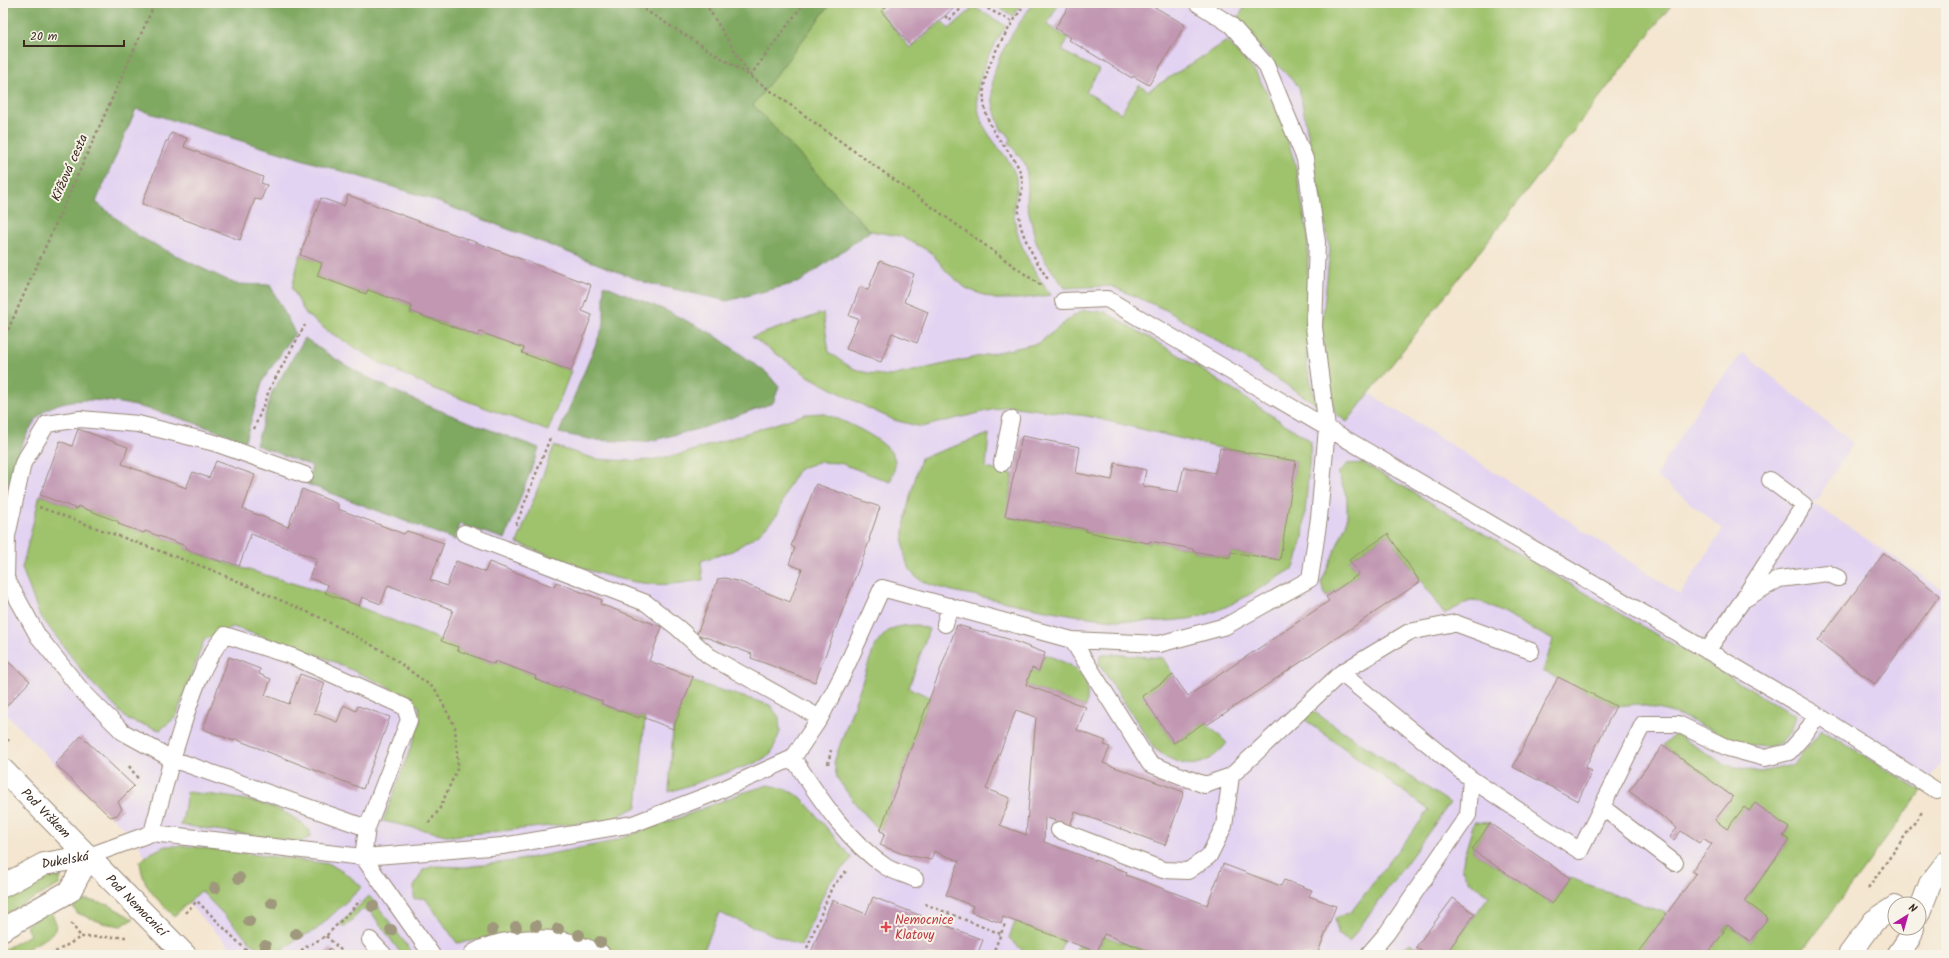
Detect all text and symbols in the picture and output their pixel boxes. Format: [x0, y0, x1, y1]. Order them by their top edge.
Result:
scale bar [24, 22, 124, 48]
text: 20 m [30, 27, 58, 46]
street label: Křížová cesta [46, 131, 94, 205]
street label: Pod Vrškem [16, 783, 76, 844]
street label: Dukelská [40, 845, 92, 875]
street label: Pod Nemocnicí [101, 869, 173, 943]
north arrow [1887, 896, 1927, 936]
text: N [1904, 900, 1921, 918]
place label: Nemocnice Klatovy [895, 910, 953, 946]
marker: Nemocnice Klatovy [880, 921, 892, 933]

